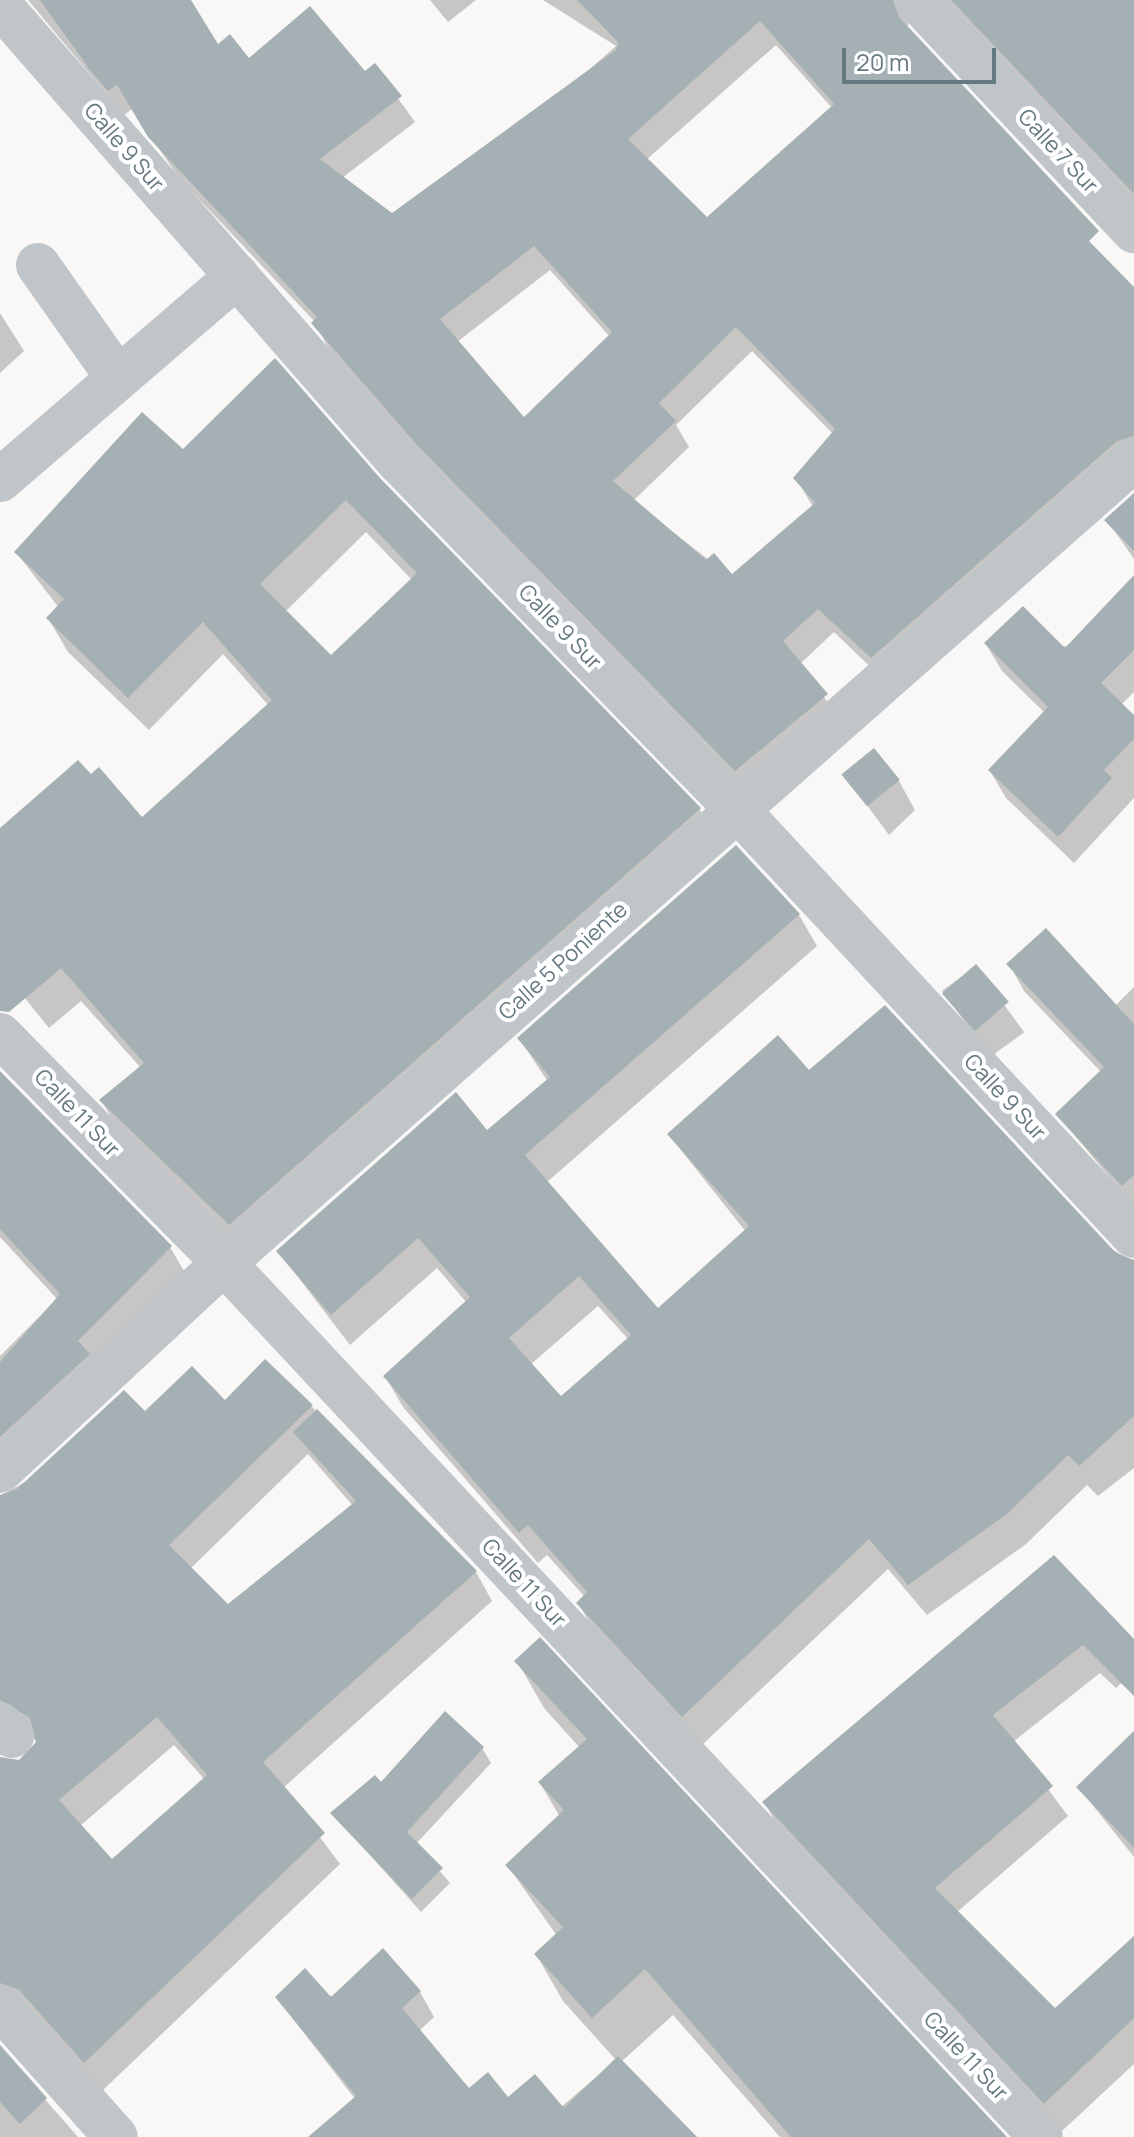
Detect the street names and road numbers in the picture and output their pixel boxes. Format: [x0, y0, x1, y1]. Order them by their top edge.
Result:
street label: Calle 9 Sur [79, 98, 169, 196]
street label: Calle 7 Sur [1012, 103, 1104, 199]
street label: Calle 9 Sur [513, 579, 607, 675]
street label: Calle 5 Poniente [493, 896, 633, 1026]
street label: Calle 9 Sur [958, 1048, 1052, 1146]
street label: Calle 11 Sur [29, 1064, 125, 1162]
street label: Calle 11 Sur [476, 1533, 572, 1633]
street label: Calle 11 Sur [918, 2006, 1014, 2106]

